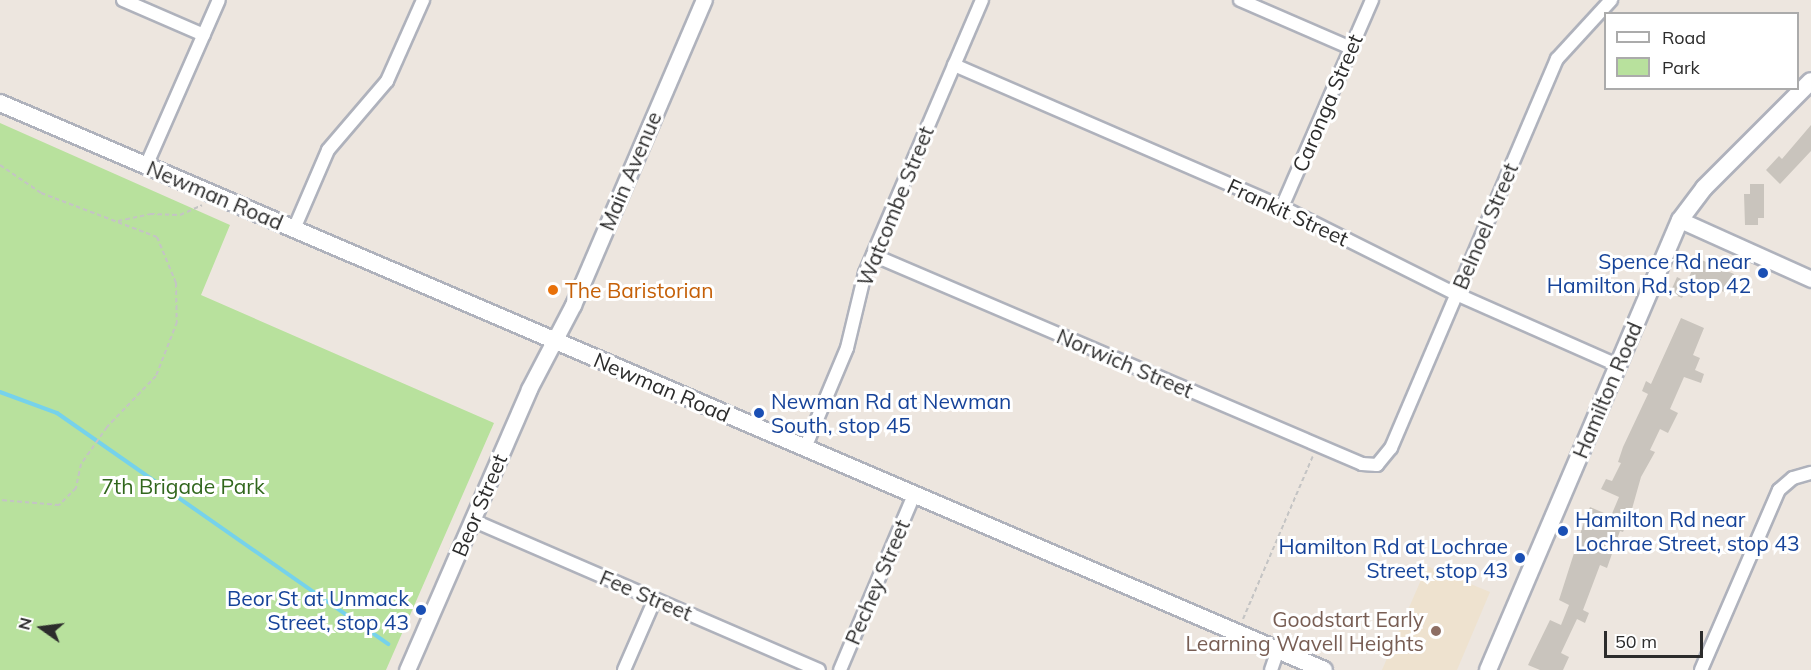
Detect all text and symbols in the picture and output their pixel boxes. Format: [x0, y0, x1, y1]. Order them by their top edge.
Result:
legend [1604, 12, 1799, 90]
text: Road [1662, 26, 1706, 49]
street label: Caronga Street [1287, 30, 1367, 176]
text: Park [1662, 56, 1700, 79]
street label: Main Avenue [594, 108, 666, 234]
street label: Watcombe Street [851, 122, 939, 290]
street label: Newman Road [143, 155, 287, 235]
street label: Belnoel Street [1447, 159, 1523, 293]
street label: Frankit Street [1223, 173, 1353, 251]
place label: Spence Rd near Hamilton Rd, stop 42 [1547, 248, 1751, 298]
marker: Spence Rd near Hamilton Rd, stop 42 [1756, 266, 1770, 280]
place label: The Baristorian [565, 277, 713, 303]
marker: The Baristorian [546, 283, 560, 297]
street label: Hamilton Road [1567, 318, 1647, 462]
street label: Norwich Street [1053, 323, 1197, 403]
street label: Newman Road [590, 347, 734, 427]
place label: Newman Rd at Newman South, stop 45 [771, 388, 1011, 438]
marker: Newman Rd at Newman South, stop 45 [752, 406, 766, 420]
street label: Beor Street [446, 450, 512, 560]
park label: 7th Brigade Park [101, 473, 265, 499]
place label: Hamilton Rd near Lochrae Street, stop 43 [1575, 506, 1800, 556]
street label: Pechey Street [839, 516, 915, 648]
marker: Hamilton Rd near Lochrae Street, stop 43 [1556, 524, 1570, 538]
place label: Hamilton Rd at Lochrae Street, stop 43 [1278, 533, 1508, 583]
marker: Hamilton Rd at Lochrae Street, stop 43 [1513, 551, 1527, 565]
street label: Fee Street [596, 564, 696, 626]
place label: Beor St at Unmack Street, stop 43 [227, 585, 409, 635]
north arrow [12, 598, 72, 658]
marker: Beor St at Unmack Street, stop 43 [414, 603, 428, 617]
place label: Goodstart Early Learning Wavell Heights [1185, 606, 1424, 656]
text: N [13, 615, 36, 632]
scale bar [1607, 619, 1706, 657]
marker: Goodstart Early Learning Wavell Heights [1429, 624, 1443, 638]
text: 50 m [1615, 630, 1657, 653]

